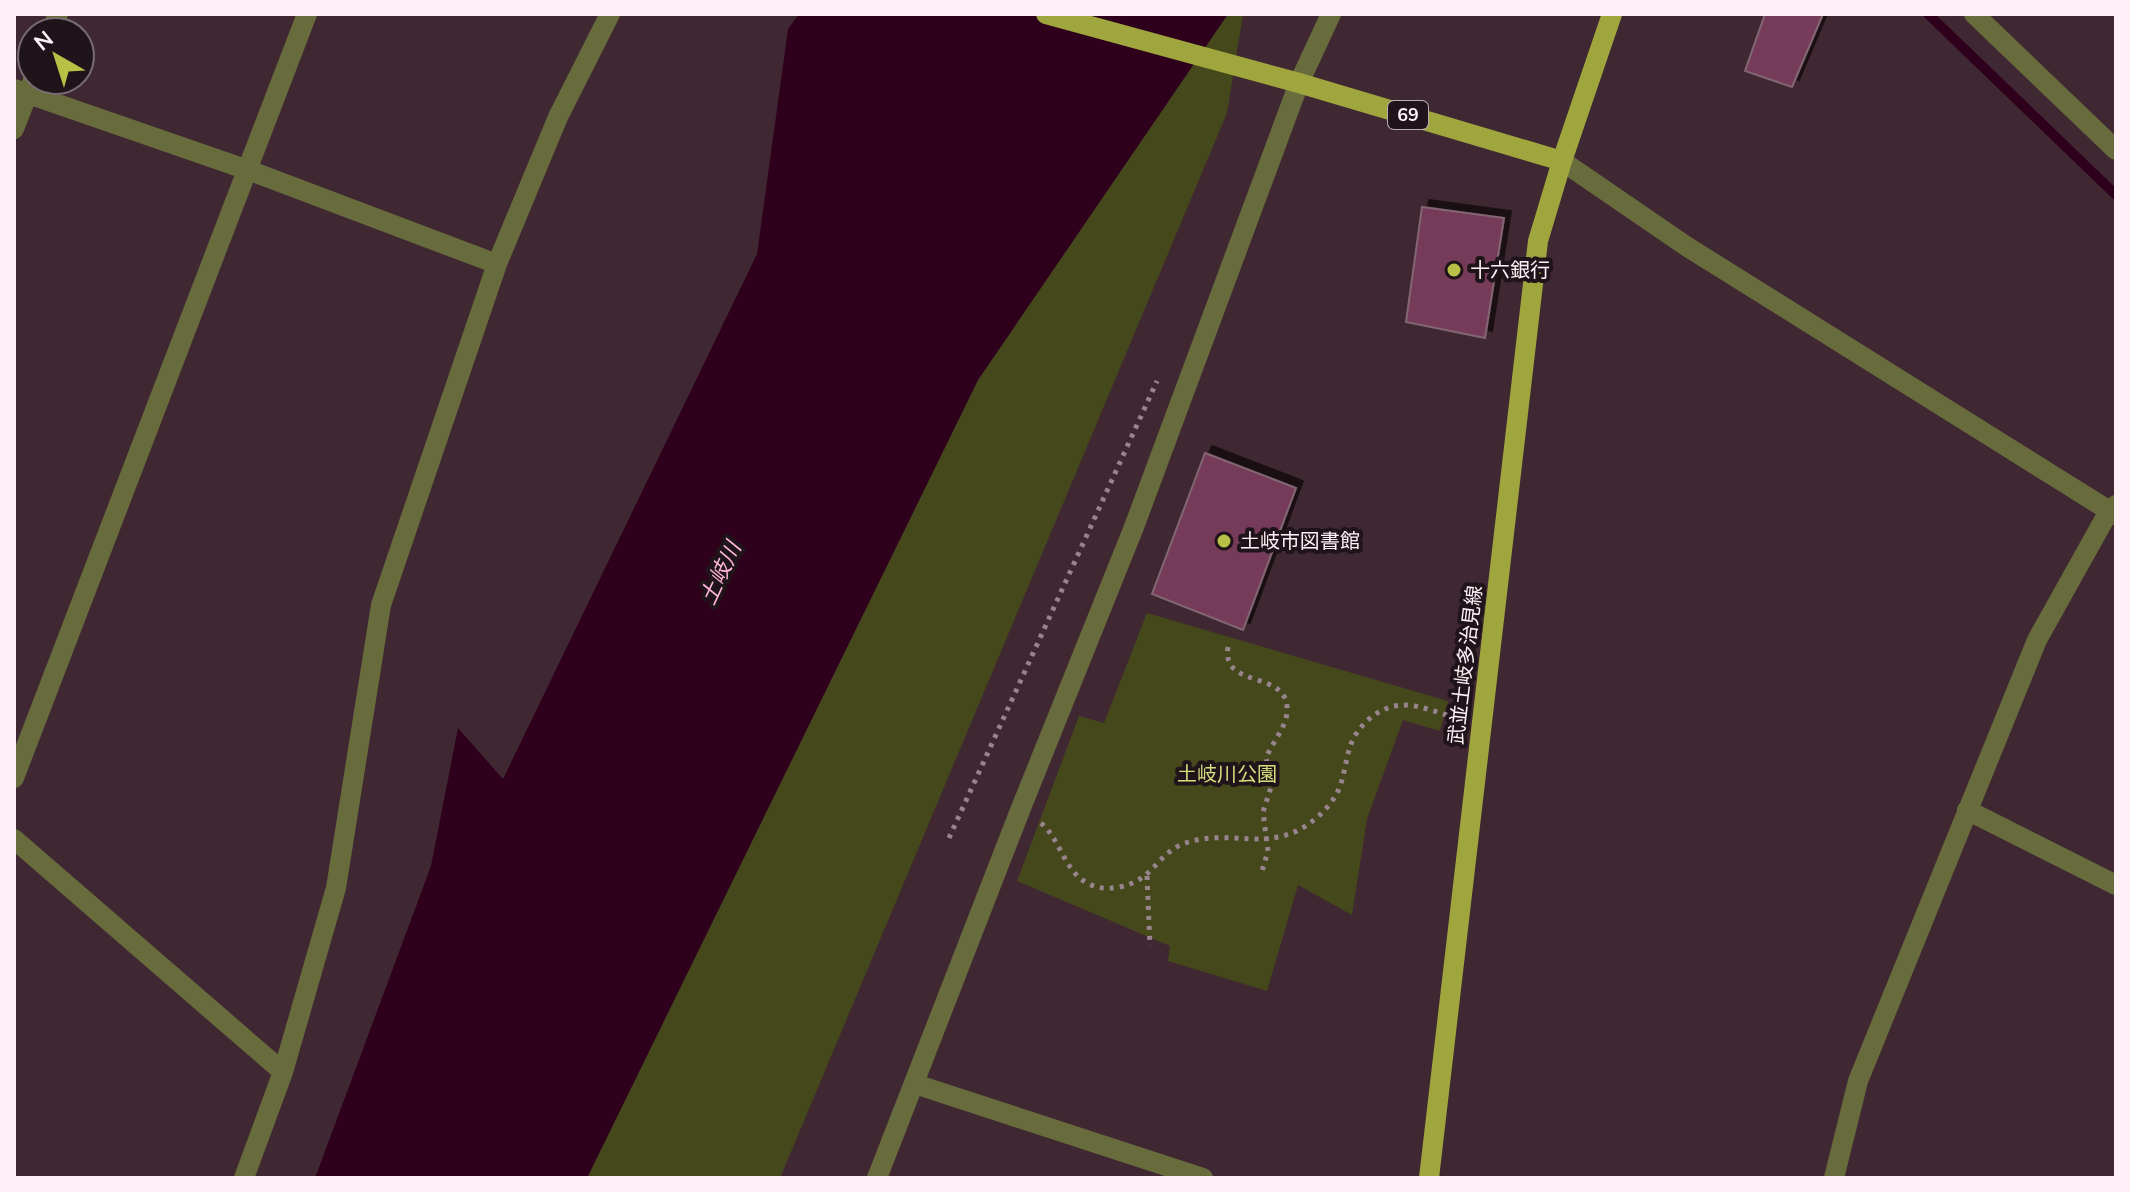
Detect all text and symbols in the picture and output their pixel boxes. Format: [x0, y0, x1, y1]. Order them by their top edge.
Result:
north arrow [16, 16, 96, 96]
text: N [28, 24, 60, 58]
road number: 69 [1388, 101, 1428, 129]
place label: 十六銀行 [1470, 257, 1550, 284]
marker: 十六銀行 [1445, 261, 1463, 279]
place label: 土岐市図書館 [1240, 528, 1360, 555]
marker: 土岐市図書館 [1215, 532, 1233, 550]
water label: 土岐川 [693, 535, 749, 610]
street label: 武並土岐多治見線 [1442, 584, 1489, 746]
park label: 土岐川公園 [1177, 761, 1277, 788]

